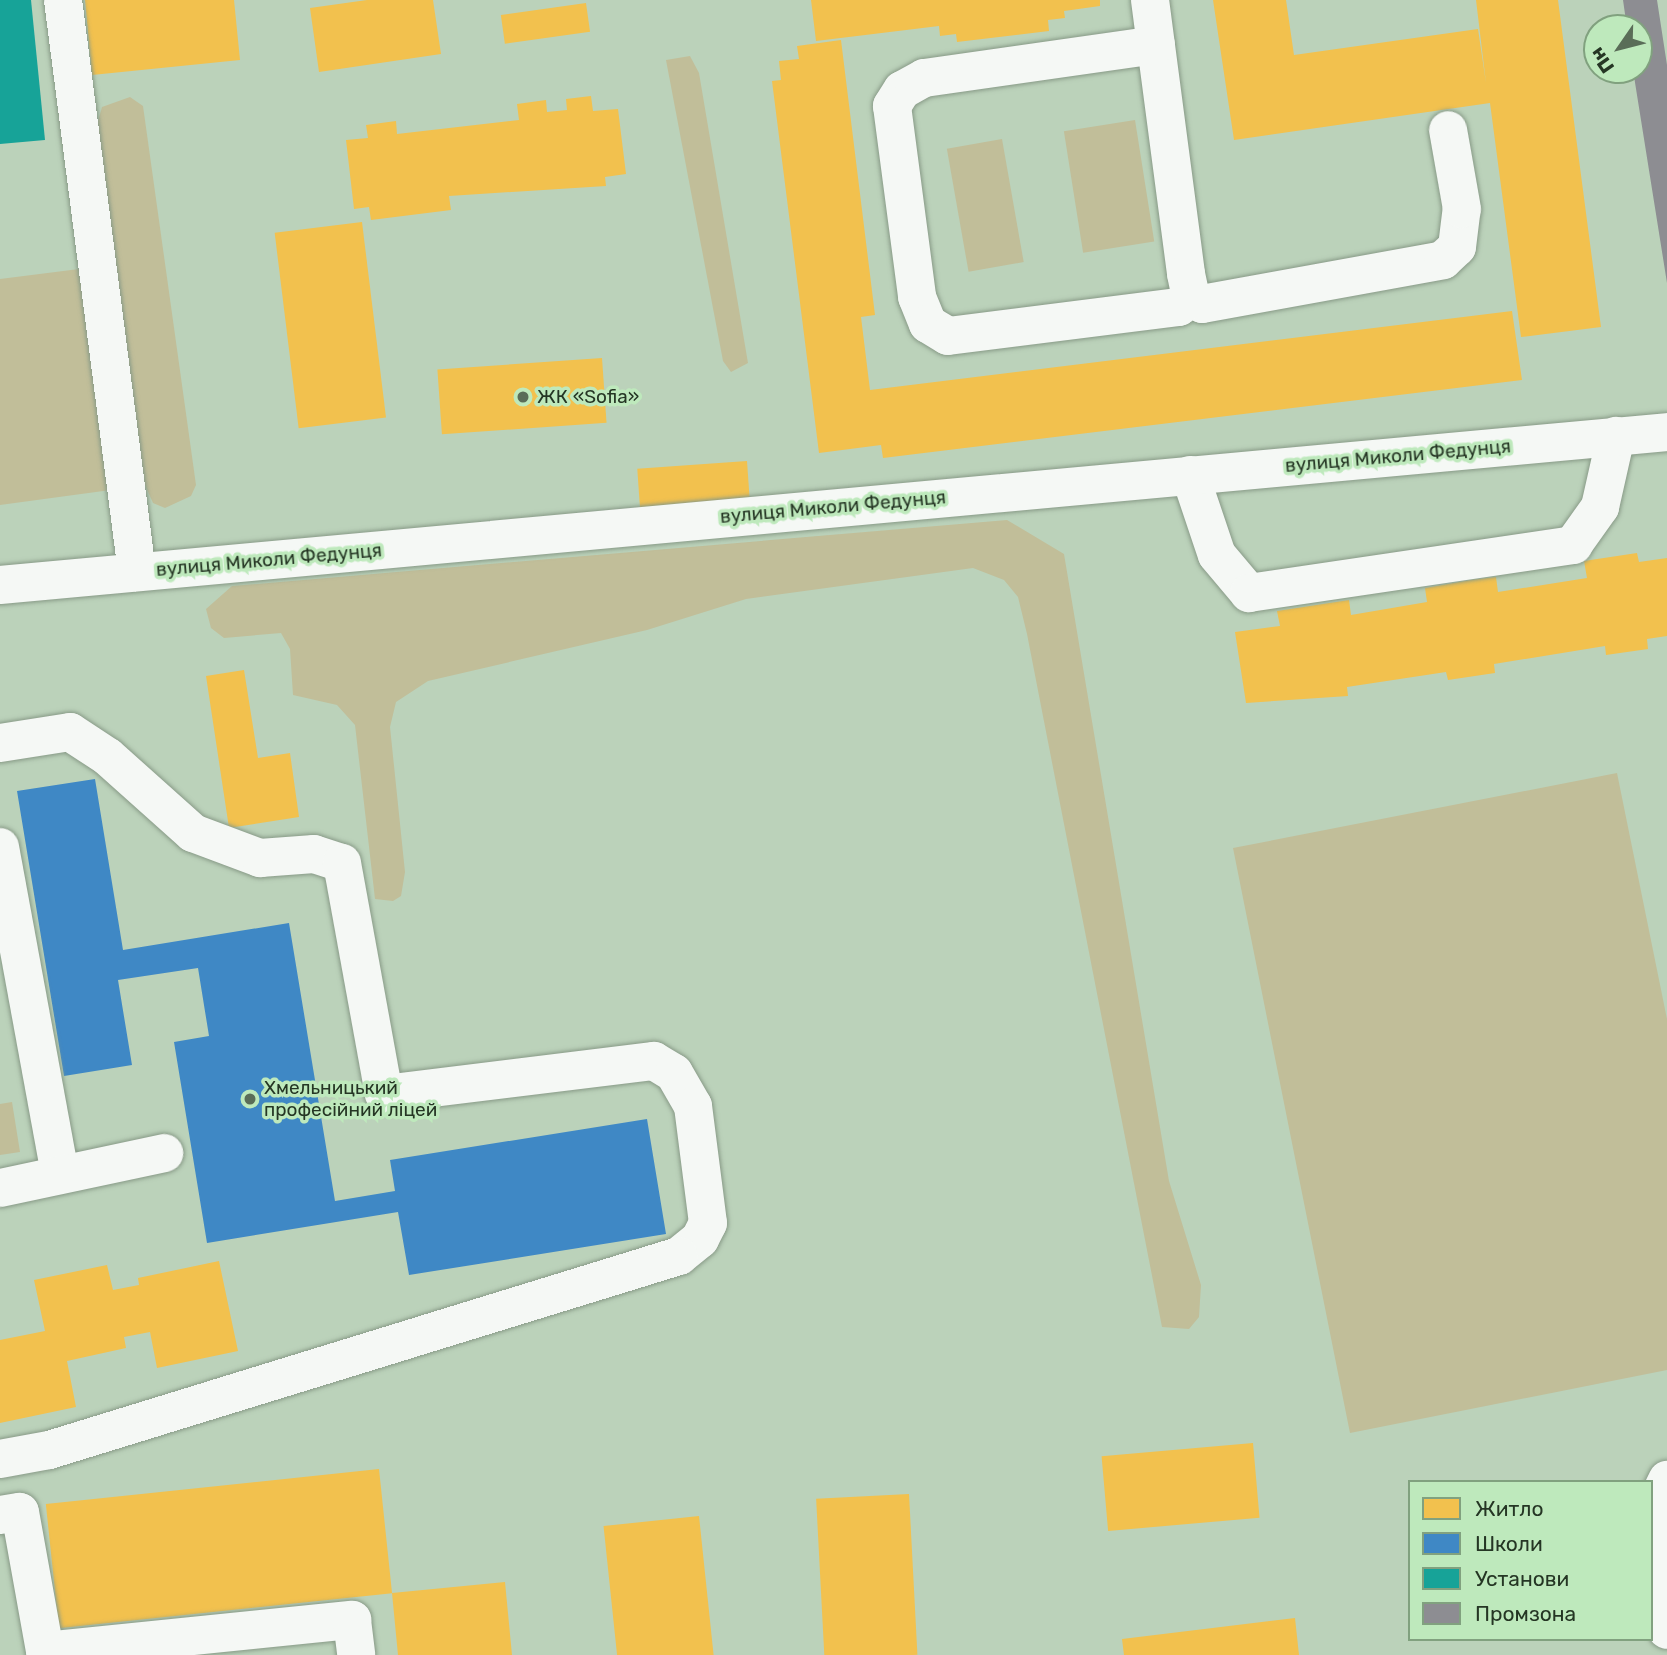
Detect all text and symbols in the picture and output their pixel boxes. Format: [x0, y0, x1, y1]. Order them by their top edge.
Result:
north arrow [1583, 14, 1653, 84]
text: Пн [1585, 43, 1619, 78]
place label: ЖК «Sofia» [537, 386, 639, 408]
marker: ЖК «Sofia» [515, 389, 531, 405]
street label: вулиця Миколи Федунця [1284, 435, 1512, 477]
street label: вулиця Миколи Федунця [719, 486, 947, 528]
street label: вулиця Миколи Федунця [155, 539, 383, 581]
place label: Хмельницький професійний ліцей [264, 1077, 437, 1121]
marker: Хмельницький професійний ліцей [242, 1091, 258, 1107]
legend [1408, 1480, 1653, 1641]
text: Житло [1475, 1496, 1544, 1521]
text: Школи [1475, 1531, 1543, 1556]
text: Установи [1475, 1566, 1569, 1591]
text: Промзона [1475, 1601, 1576, 1626]

